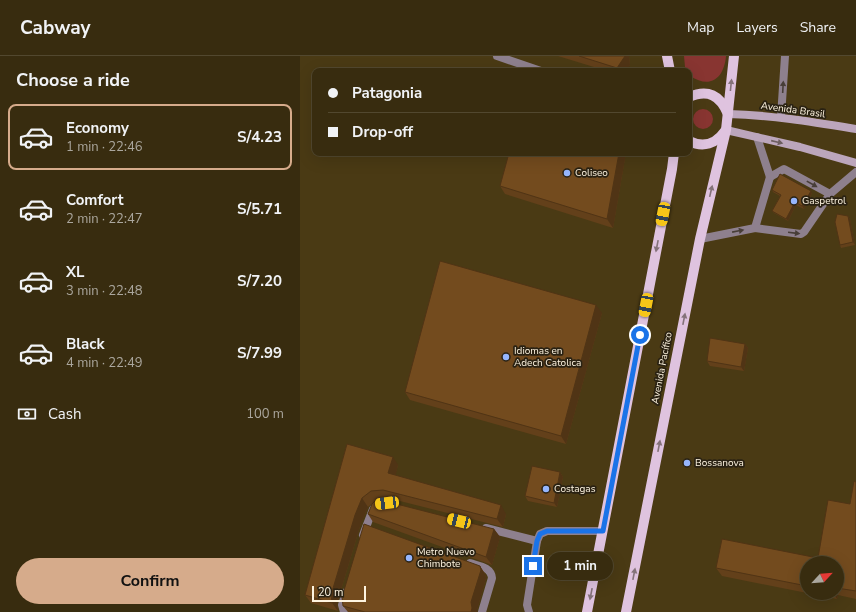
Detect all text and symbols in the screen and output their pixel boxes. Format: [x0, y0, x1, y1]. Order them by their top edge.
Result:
text: Cabway [20, 15, 90, 41]
text: Map [687, 18, 714, 37]
text: Layers [736, 18, 778, 37]
text: Share [800, 18, 836, 37]
text: Choose a ride [16, 68, 130, 92]
one-way arrow [727, 79, 734, 91]
one-way arrow [779, 81, 786, 93]
text: Patagonia [352, 83, 422, 103]
street label: Avenida Brasil [760, 99, 826, 121]
text: Economy [66, 118, 129, 138]
icon: car [18, 119, 54, 155]
text: Drop-off [352, 122, 413, 142]
text: S/4.23 [237, 127, 282, 147]
text: 1 min · 22:46 [66, 138, 142, 156]
one-way arrow [771, 139, 783, 145]
place label: Coliseo [575, 166, 608, 180]
marker: Coliseo [562, 168, 572, 178]
one-way arrow [807, 181, 818, 188]
one-way arrow [708, 185, 714, 197]
text: Comfort [66, 190, 123, 210]
icon: car [18, 191, 54, 227]
place label: Gaspetrol [802, 194, 846, 208]
marker: Gaspetrol [789, 196, 799, 206]
text: S/5.71 [237, 199, 282, 219]
car [655, 201, 671, 227]
text: 2 min · 22:47 [66, 210, 142, 228]
one-way arrow [732, 228, 744, 234]
one-way arrow [787, 230, 800, 236]
one-way arrow [654, 240, 660, 253]
text: XL [66, 262, 85, 282]
icon: car [18, 263, 54, 299]
text: S/7.20 [237, 271, 282, 291]
text: 3 min · 22:48 [66, 282, 142, 300]
car [638, 292, 654, 318]
one-way arrow [681, 312, 687, 325]
route start [631, 326, 649, 344]
street label: Avenida Pacífico [648, 330, 676, 405]
text: Black [66, 334, 104, 354]
icon: car [18, 335, 54, 371]
text: S/7.99 [237, 343, 282, 363]
place label: Idiomas en Adech Catolica [514, 344, 581, 370]
marker: Idiomas en Adech Catolica [501, 352, 511, 362]
text: 4 min · 22:49 [66, 354, 142, 372]
icon: cash [16, 403, 38, 425]
text: Cash [48, 404, 82, 424]
text: 100 m [246, 405, 284, 423]
one-way arrow [656, 440, 662, 452]
place label: Bossanova [695, 456, 744, 470]
marker: Bossanova [682, 458, 692, 468]
place label: Costagas [554, 482, 596, 496]
marker: Costagas [541, 484, 551, 494]
car [374, 496, 400, 510]
car [446, 512, 472, 530]
place label: Metro Nuevo Chimbote [417, 545, 475, 571]
callout: 1 min [547, 552, 613, 580]
marker: Metro Nuevo Chimbote [404, 553, 414, 563]
north arrow [800, 556, 844, 600]
map controls [800, 556, 844, 600]
route end [524, 557, 542, 575]
text: 1 min [563, 557, 597, 575]
button: Confirm [16, 558, 284, 604]
one-way arrow [631, 568, 637, 580]
scale bar [312, 584, 366, 603]
text: 20 m [318, 585, 343, 600]
one-way arrow [587, 588, 593, 600]

